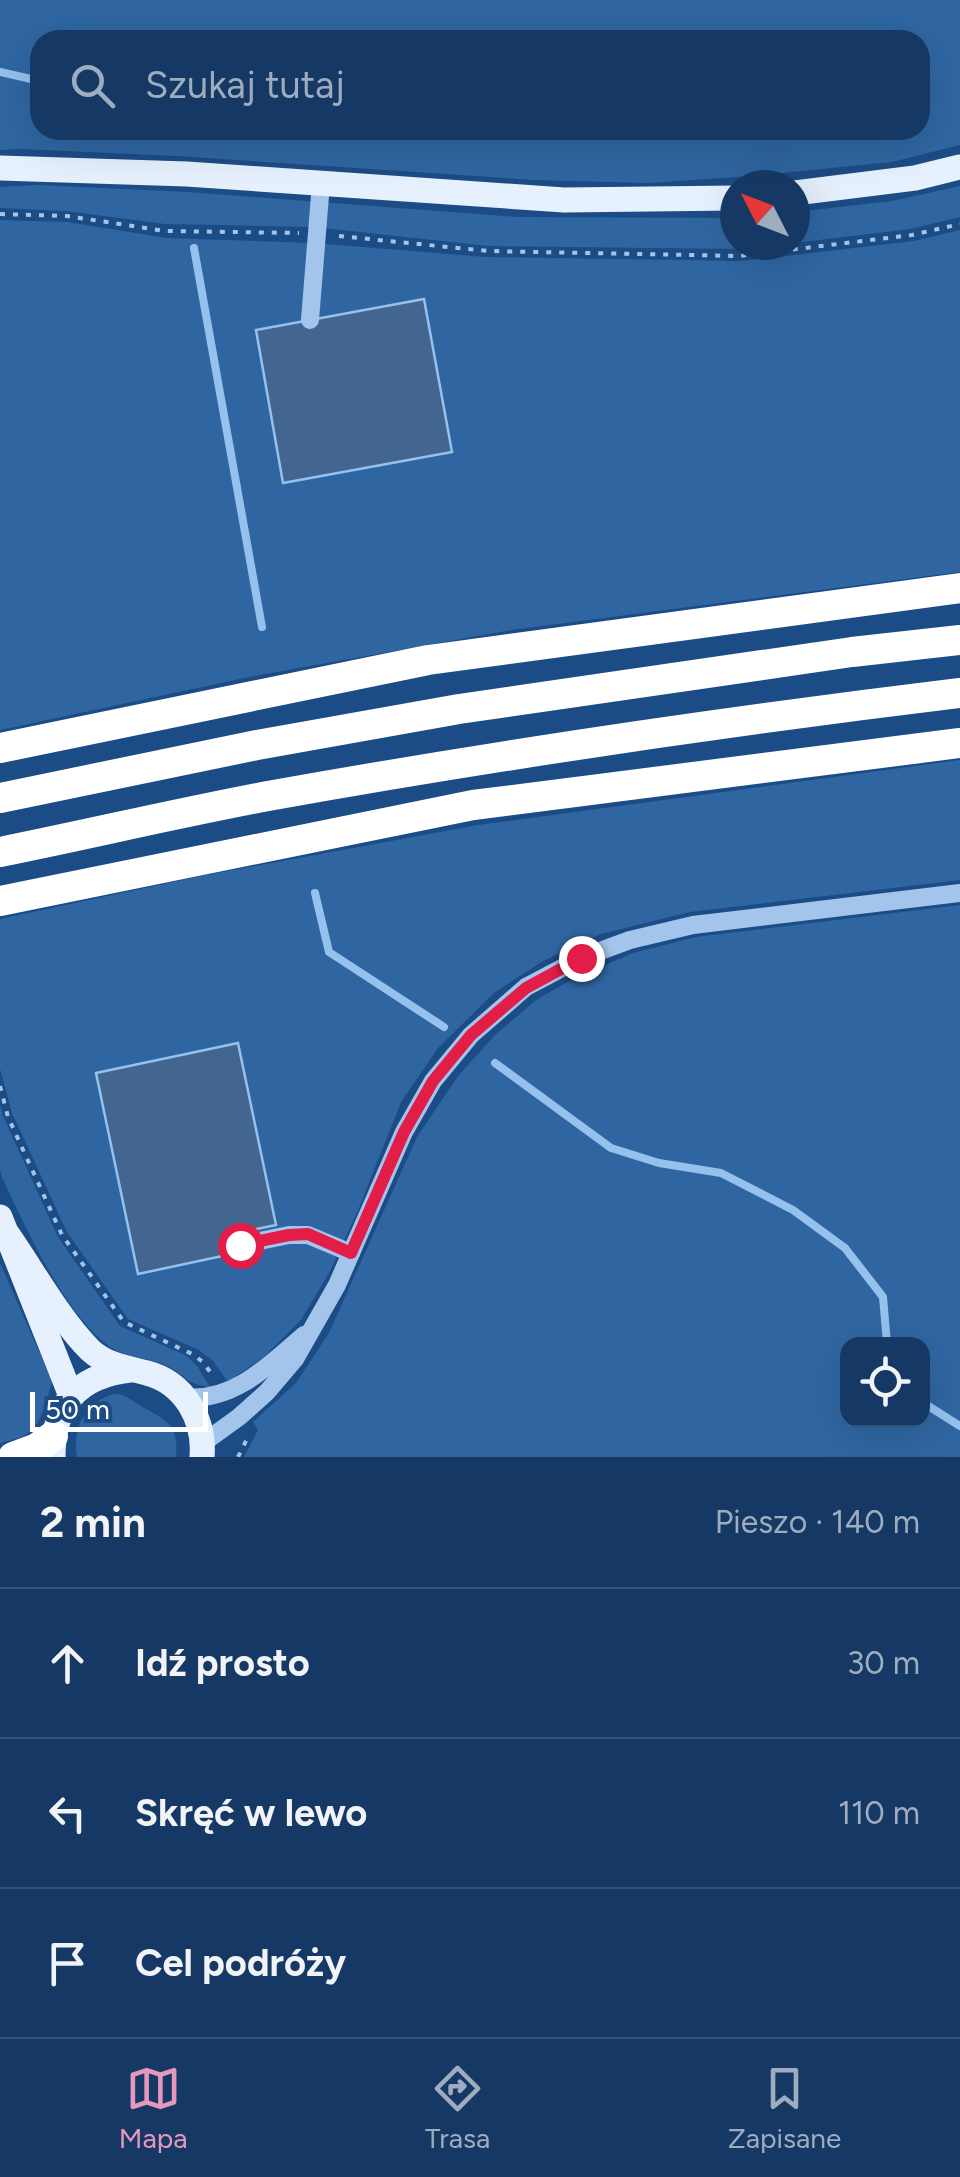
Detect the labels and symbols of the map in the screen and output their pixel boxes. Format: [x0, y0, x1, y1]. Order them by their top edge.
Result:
north arrow [720, 170, 810, 260]
route end [559, 936, 605, 982]
route start [218, 1223, 264, 1269]
scale bar [30, 1387, 208, 1432]

